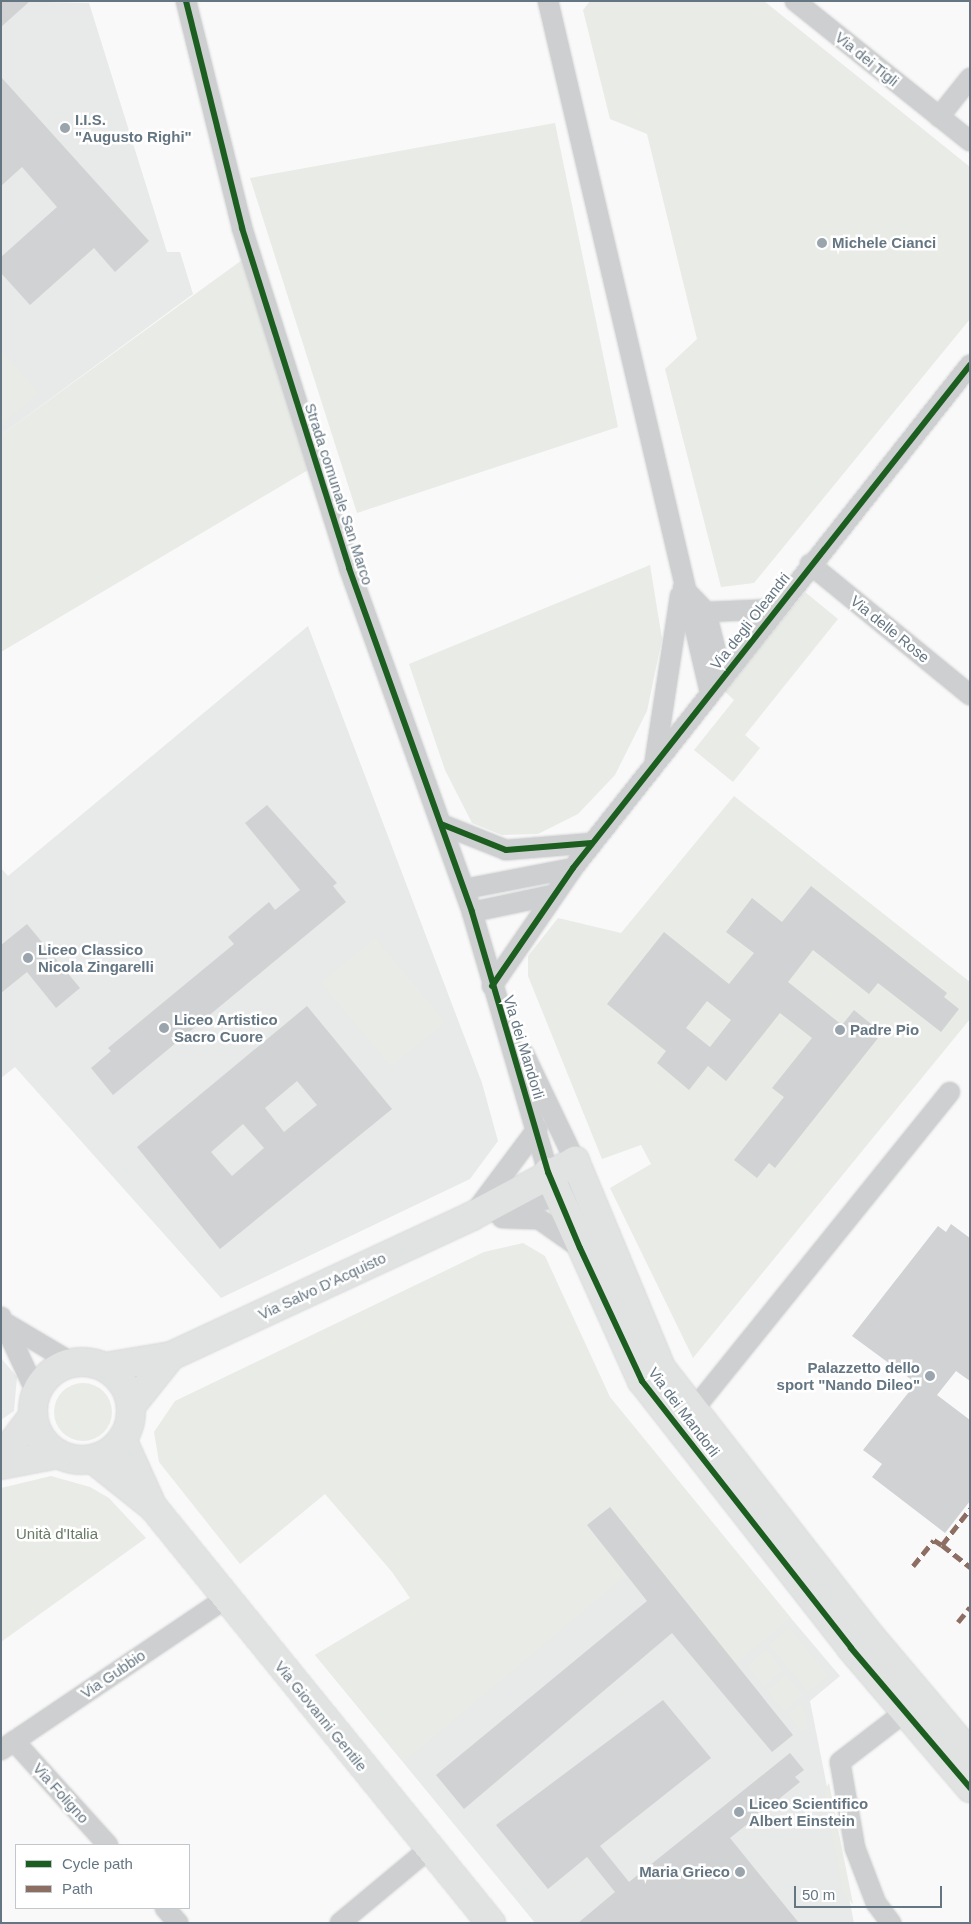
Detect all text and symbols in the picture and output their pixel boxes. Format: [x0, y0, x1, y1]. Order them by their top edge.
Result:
street label: Via dei Tigli [832, 28, 902, 90]
place label: I.I.S. "Augusto Righi" [75, 110, 192, 145]
marker: I.I.S. "Augusto Righi" [59, 122, 71, 134]
place label: Michele Cianci [832, 234, 936, 252]
marker: Michele Cianci [816, 237, 828, 249]
street label: Strada comunale San Marco [301, 401, 377, 587]
street label: Via degli Oleandri [707, 569, 793, 673]
street label: Via delle Rose [847, 592, 933, 666]
place label: Liceo Classico Nicola Zingarelli [38, 940, 154, 975]
marker: Liceo Classico Nicola Zingarelli [22, 952, 34, 964]
street label: Via dei Mandorli [500, 993, 548, 1101]
place label: Liceo Artistico Sacro Cuore [174, 1010, 278, 1045]
place label: Padre Pio [850, 1021, 919, 1039]
marker: Liceo Artistico Sacro Cuore [158, 1022, 170, 1034]
marker: Padre Pio [834, 1024, 846, 1036]
street label: Via Salvo D'Acquisto [255, 1249, 389, 1323]
place label: Palazzetto dello sport "Nando Dileo" [777, 1358, 920, 1393]
street label: Via dei Mandorli [645, 1364, 723, 1460]
marker: Palazzetto dello sport "Nando Dileo" [924, 1370, 936, 1382]
park label: Unità d'Italia [16, 1525, 98, 1543]
street label: Via Gubbio [77, 1646, 149, 1702]
street label: Via Giovanni Gentile [271, 1657, 371, 1775]
street label: Via Foligno [29, 1759, 93, 1827]
place label: Liceo Scientifico Albert Einstein [749, 1794, 868, 1829]
marker: Liceo Scientifico Albert Einstein [733, 1806, 745, 1818]
legend [15, 1844, 190, 1909]
text: Cycle path [62, 1855, 133, 1872]
place label: Maria Grieco [639, 1863, 730, 1881]
marker: Maria Grieco [734, 1866, 746, 1878]
scale bar [796, 1876, 944, 1908]
text: Path [62, 1880, 93, 1897]
text: 50 m [802, 1886, 835, 1903]

